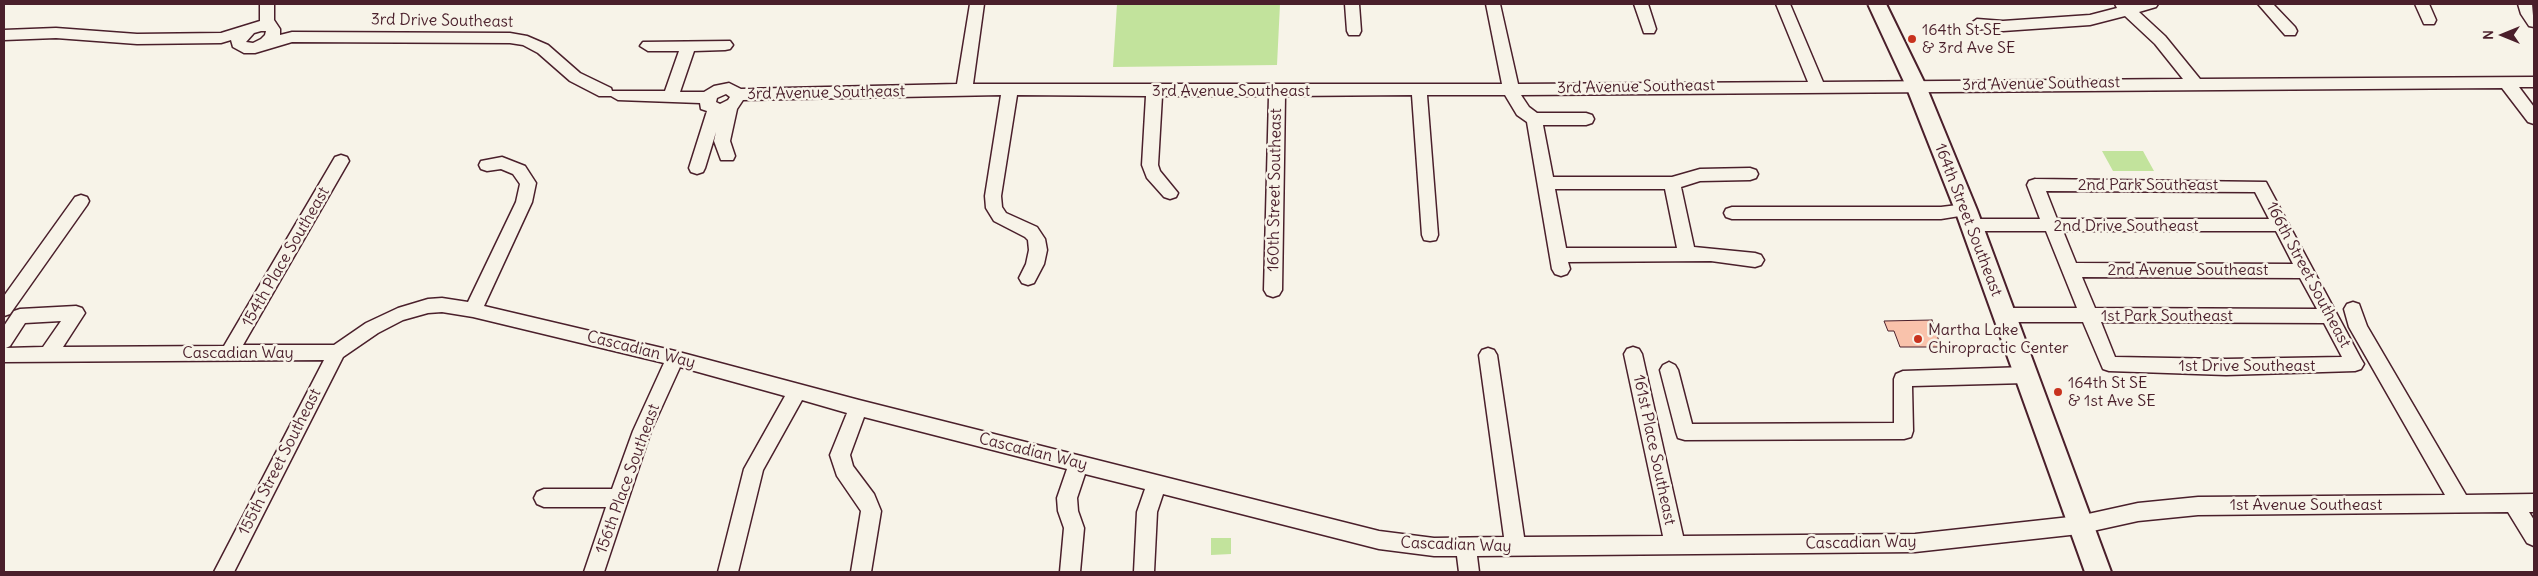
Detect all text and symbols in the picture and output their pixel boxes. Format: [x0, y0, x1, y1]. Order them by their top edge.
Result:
street label: 3rd Drive Southeast [371, 10, 513, 32]
north arrow [2478, 10, 2528, 60]
place label: 164th St SE & 3rd Ave SE [1922, 20, 2015, 58]
text: N [2479, 30, 2497, 40]
marker: 164th St SE & 3rd Ave SE [1906, 33, 1918, 45]
street label: 3rd Avenue Southeast [1962, 73, 2120, 95]
street label: 3rd Avenue Southeast [1557, 76, 1715, 98]
street label: 3rd Avenue Southeast [1152, 81, 1310, 101]
street label: 3rd Avenue Southeast [747, 82, 905, 104]
street label: 160th Street Southeast [1264, 108, 1286, 272]
street label: 164th Street Southeast [1930, 141, 2006, 299]
street label: 2nd Park Southeast [2078, 175, 2218, 195]
street label: 154th Place Southeast [238, 184, 334, 330]
street label: 166th Street Southeast [2261, 199, 2355, 351]
street label: 2nd Drive Southeast [2053, 216, 2199, 236]
street label: 2nd Avenue Southeast [2108, 260, 2268, 280]
street label: 1st Park Southeast [2101, 306, 2233, 326]
place label: Martha Lake Chiropractic Center [1928, 320, 2069, 358]
street label: Cascadian Way [585, 327, 697, 373]
marker: Martha Lake Chiropractic Center [1912, 333, 1924, 345]
street label: Cascadian Way [182, 343, 294, 363]
street label: 1st Drive Southeast [2179, 356, 2315, 376]
street label: 161st Place Southeast [1629, 373, 1679, 527]
place label: 164th St SE & 1st Ave SE [2068, 373, 2156, 411]
street label: 155th Street Southeast [235, 385, 325, 539]
marker: 164th St SE & 1st Ave SE [2052, 386, 2064, 398]
street label: 156th Place Southeast [592, 401, 664, 557]
street label: Cascadian Way [977, 429, 1089, 475]
street label: 1st Avenue Southeast [2230, 495, 2382, 515]
street label: Cascadian Way [1805, 532, 1917, 554]
street label: Cascadian Way [1400, 533, 1512, 557]

